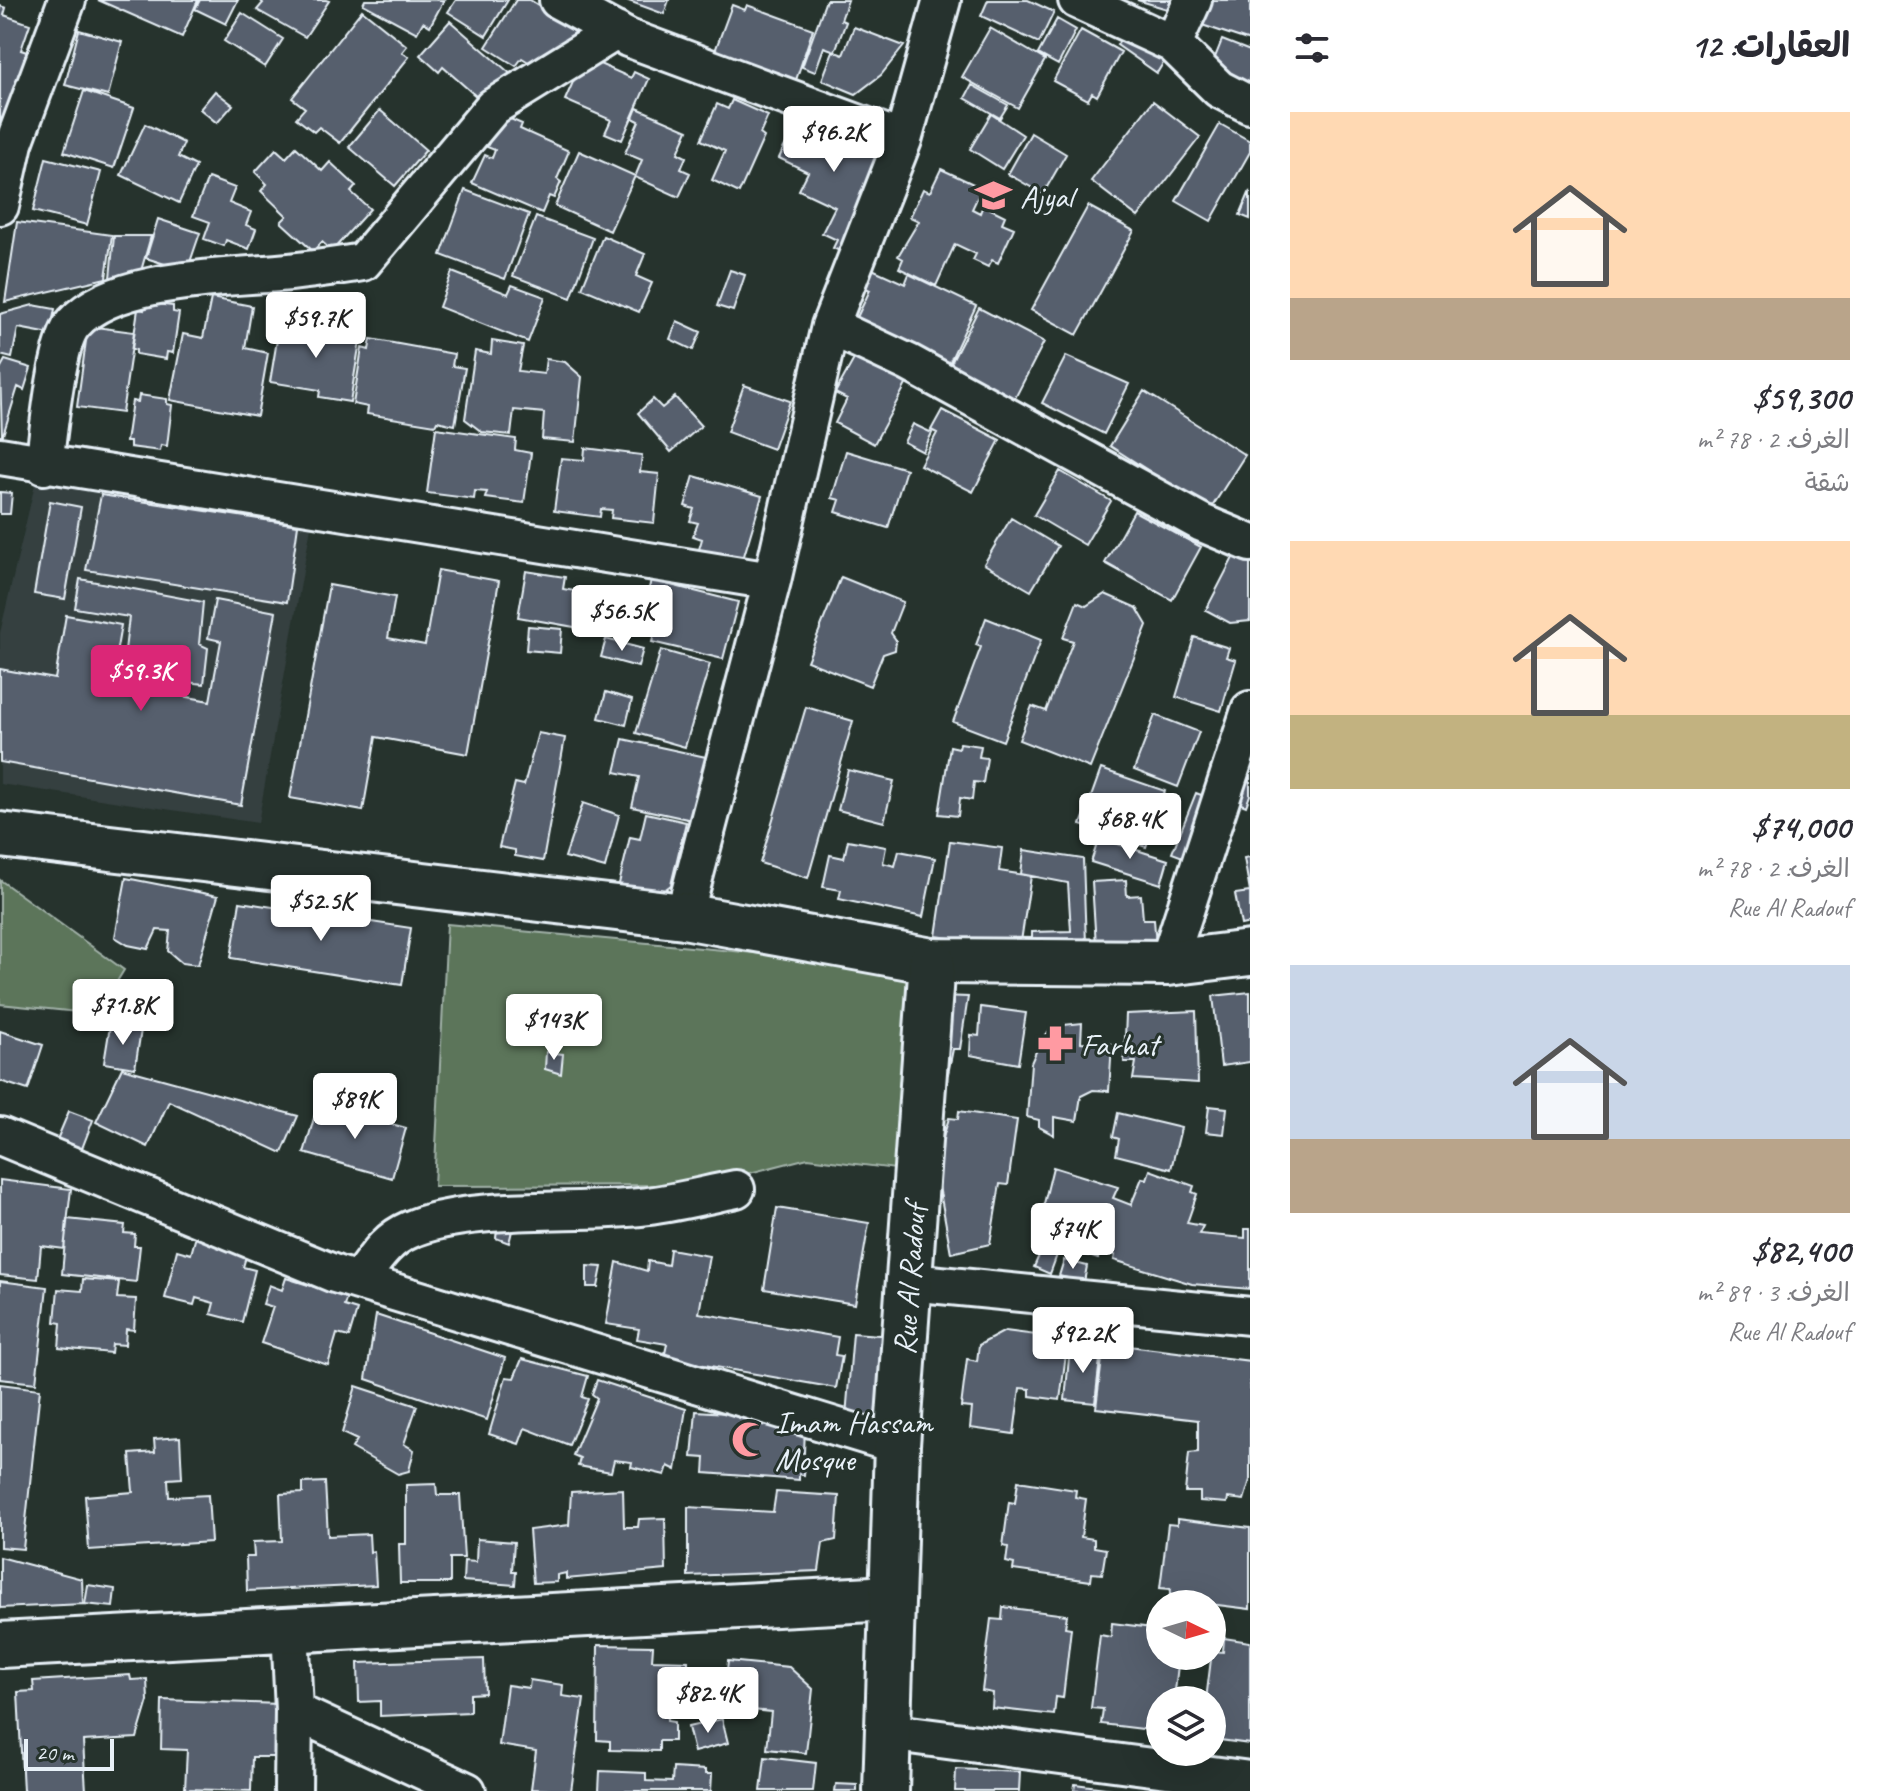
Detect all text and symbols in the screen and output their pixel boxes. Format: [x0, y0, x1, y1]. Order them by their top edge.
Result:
text: العقارات: 12 [1691, 24, 1850, 67]
icon: filters [1290, 26, 1334, 70]
pin: $96.2K [769, 106, 899, 174]
text: $96.2K [801, 115, 867, 148]
icon: home [1498, 164, 1642, 308]
place label: Ajyal [1020, 176, 1079, 217]
school or university icon: Ajyal [975, 177, 1013, 215]
pin: $59.7K [251, 292, 381, 360]
text: $59.7K [284, 301, 348, 334]
text: $59,300 [1752, 376, 1850, 419]
text: الغرف: 2 · 78 m² [1697, 423, 1850, 456]
text: شقة [1805, 466, 1850, 499]
pin: $56.5K [557, 585, 687, 653]
icon: home [1498, 593, 1642, 737]
text: $56.5K [590, 594, 654, 627]
pin: $59.3K [76, 645, 206, 713]
text: $59.3K [109, 654, 173, 687]
pin: $68.4K [1065, 793, 1195, 861]
text: $68.4K [1097, 802, 1163, 835]
text: $74,000 [1752, 805, 1850, 848]
text: الغرف: 2 · 78 m² [1697, 852, 1850, 885]
pin: $52.5K [256, 875, 386, 943]
text: $52.5K [289, 884, 353, 917]
text: Rue Al Radouf [1728, 891, 1850, 924]
pin: $71.8K [58, 979, 188, 1047]
text: $71.8K [90, 988, 156, 1021]
pin: $143K [498, 994, 610, 1062]
text: $143K [524, 1003, 584, 1036]
icon: home [1498, 1017, 1642, 1161]
place label: Farhat [1081, 1024, 1162, 1065]
pharmacy icon: Farhat [1036, 1025, 1074, 1063]
pin: $89K [308, 1073, 402, 1141]
text: $89K [331, 1082, 379, 1115]
street label: Rue Al Radouf [884, 1195, 936, 1356]
pin: $74K [1026, 1203, 1120, 1271]
text: $74K [1049, 1212, 1097, 1245]
text: $82,400 [1751, 1229, 1850, 1272]
text: الغرف: 3 · 89 m² [1697, 1276, 1850, 1309]
pin: $92.2K [1018, 1307, 1148, 1375]
text: Rue Al Radouf [1728, 1315, 1850, 1348]
text: $92.2K [1051, 1316, 1115, 1349]
place label: Imam Hassam Mosque [775, 1402, 935, 1480]
mosque icon: Imam Hassam Mosque [730, 1421, 768, 1459]
north arrow [1146, 1590, 1226, 1670]
map controls [1146, 1590, 1226, 1766]
pin: $82.4K [643, 1667, 773, 1735]
text: $82.4K [675, 1676, 741, 1709]
button: layers [1146, 1686, 1226, 1766]
scale bar [24, 1735, 114, 1771]
text: 20 m [36, 1739, 73, 1767]

